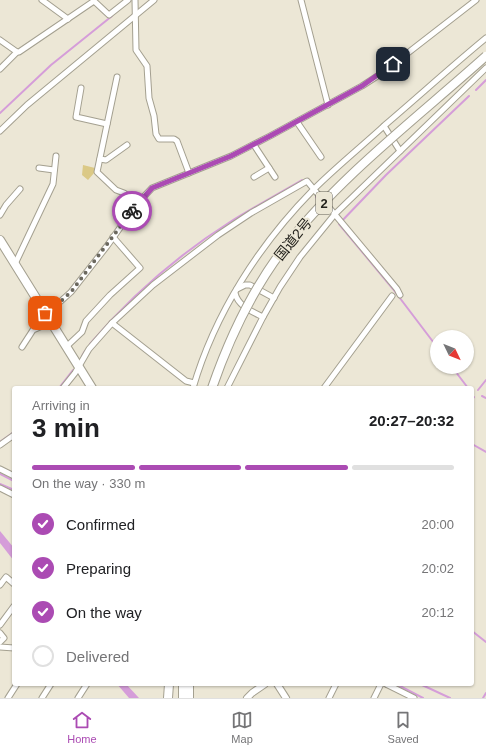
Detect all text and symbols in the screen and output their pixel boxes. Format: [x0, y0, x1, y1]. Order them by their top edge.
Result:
pin [376, 47, 410, 81]
icon: home [382, 53, 404, 75]
courier [112, 191, 152, 231]
road number: 2 [316, 192, 332, 214]
icon: bike [121, 200, 143, 222]
street label: 国道2号 [271, 215, 315, 263]
pin [28, 296, 62, 330]
icon: bag [34, 302, 56, 324]
north arrow [430, 330, 474, 374]
map controls [430, 330, 474, 374]
text: Arriving in [32, 398, 90, 413]
text: 20:27–20:32 [369, 412, 454, 429]
text: 3 min [32, 413, 100, 443]
text: On the way · 330 m [32, 476, 145, 491]
icon: check [32, 513, 54, 535]
text: Confirmed [66, 516, 135, 533]
text: 20:00 [421, 517, 454, 532]
icon: check [32, 557, 54, 579]
text: Preparing [66, 560, 131, 577]
text: 20:02 [421, 561, 454, 576]
icon: check [32, 601, 54, 623]
text: On the way [66, 604, 142, 621]
text: 20:12 [421, 605, 454, 620]
text: Delivered [66, 648, 129, 665]
tab: Home [67, 709, 97, 745]
tab: Map [231, 709, 253, 745]
tab: Saved [388, 709, 419, 745]

